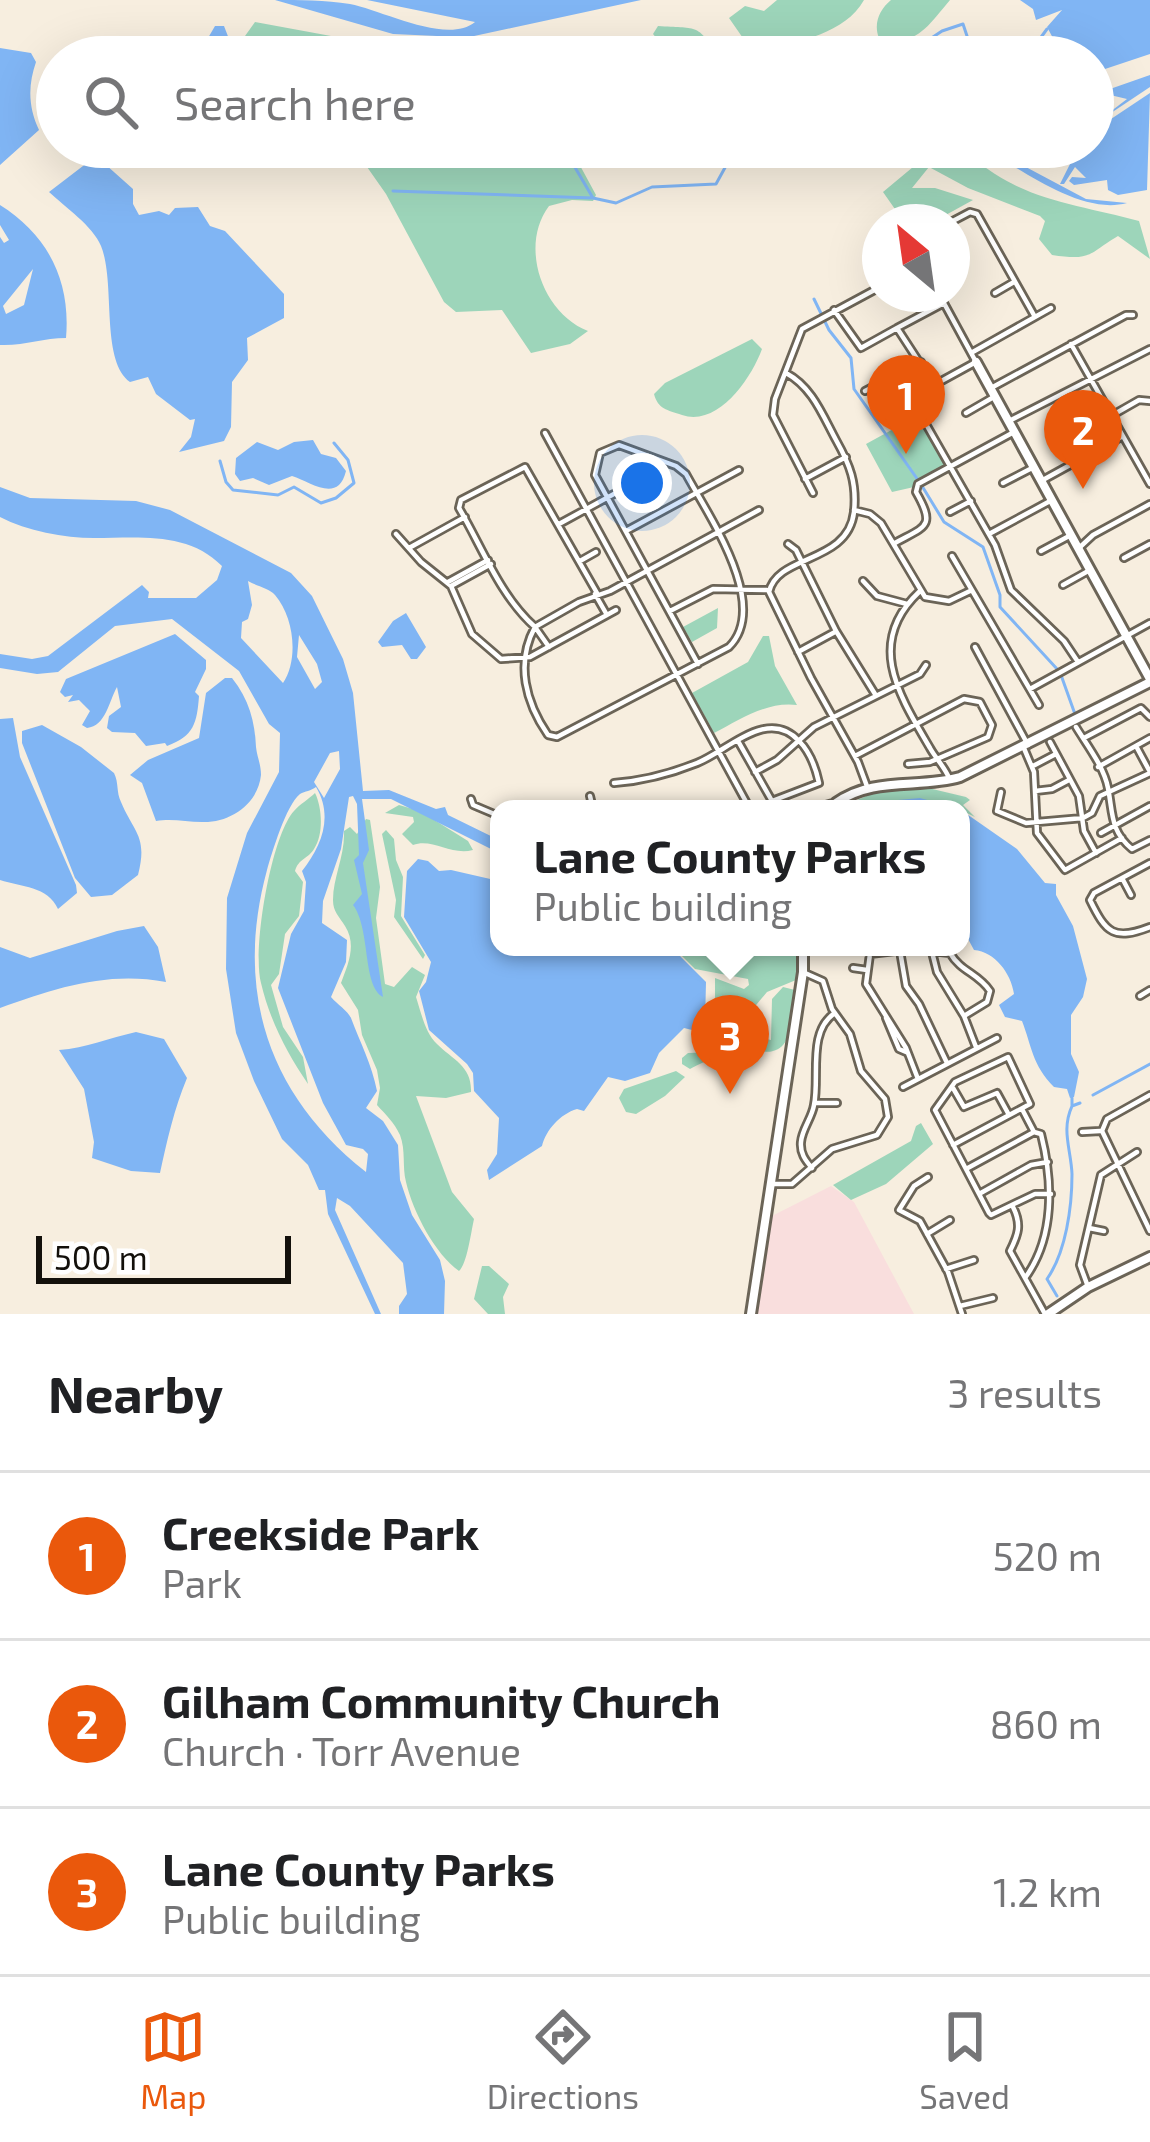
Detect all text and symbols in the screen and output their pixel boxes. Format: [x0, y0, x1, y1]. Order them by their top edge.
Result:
search box [36, 36, 1114, 168]
icon: search [78, 69, 144, 135]
text: Search here [174, 75, 416, 129]
north arrow [862, 204, 970, 312]
pin: 1 [867, 355, 945, 454]
pin: 2 [1044, 390, 1122, 489]
your location [612, 453, 672, 513]
popup [490, 800, 970, 956]
text: Lane County Parks [534, 828, 926, 882]
text: Public building [534, 882, 792, 929]
pin: 3 [691, 995, 769, 1094]
scale bar [36, 1230, 291, 1283]
text: 500 m [54, 1237, 148, 1277]
text: Nearby [48, 1362, 223, 1423]
text: 3 results [948, 1369, 1102, 1416]
text: Creekside Park [162, 1505, 479, 1559]
text: 1 [79, 1532, 95, 1579]
text: 520 m [993, 1532, 1102, 1579]
text: Park [162, 1559, 242, 1606]
text: Gilham Community Church [162, 1673, 720, 1727]
text: 2 [76, 1700, 98, 1747]
text: 860 m [990, 1700, 1102, 1747]
text: Church · Torr Avenue [162, 1727, 521, 1774]
text: Lane County Parks [162, 1841, 555, 1895]
text: 3 [76, 1868, 98, 1915]
text: 1.2 km [993, 1868, 1102, 1915]
text: Public building [162, 1895, 421, 1942]
tab: Map [140, 2004, 206, 2116]
tab: Directions [487, 2004, 639, 2116]
tab: Saved [919, 2004, 1010, 2116]

